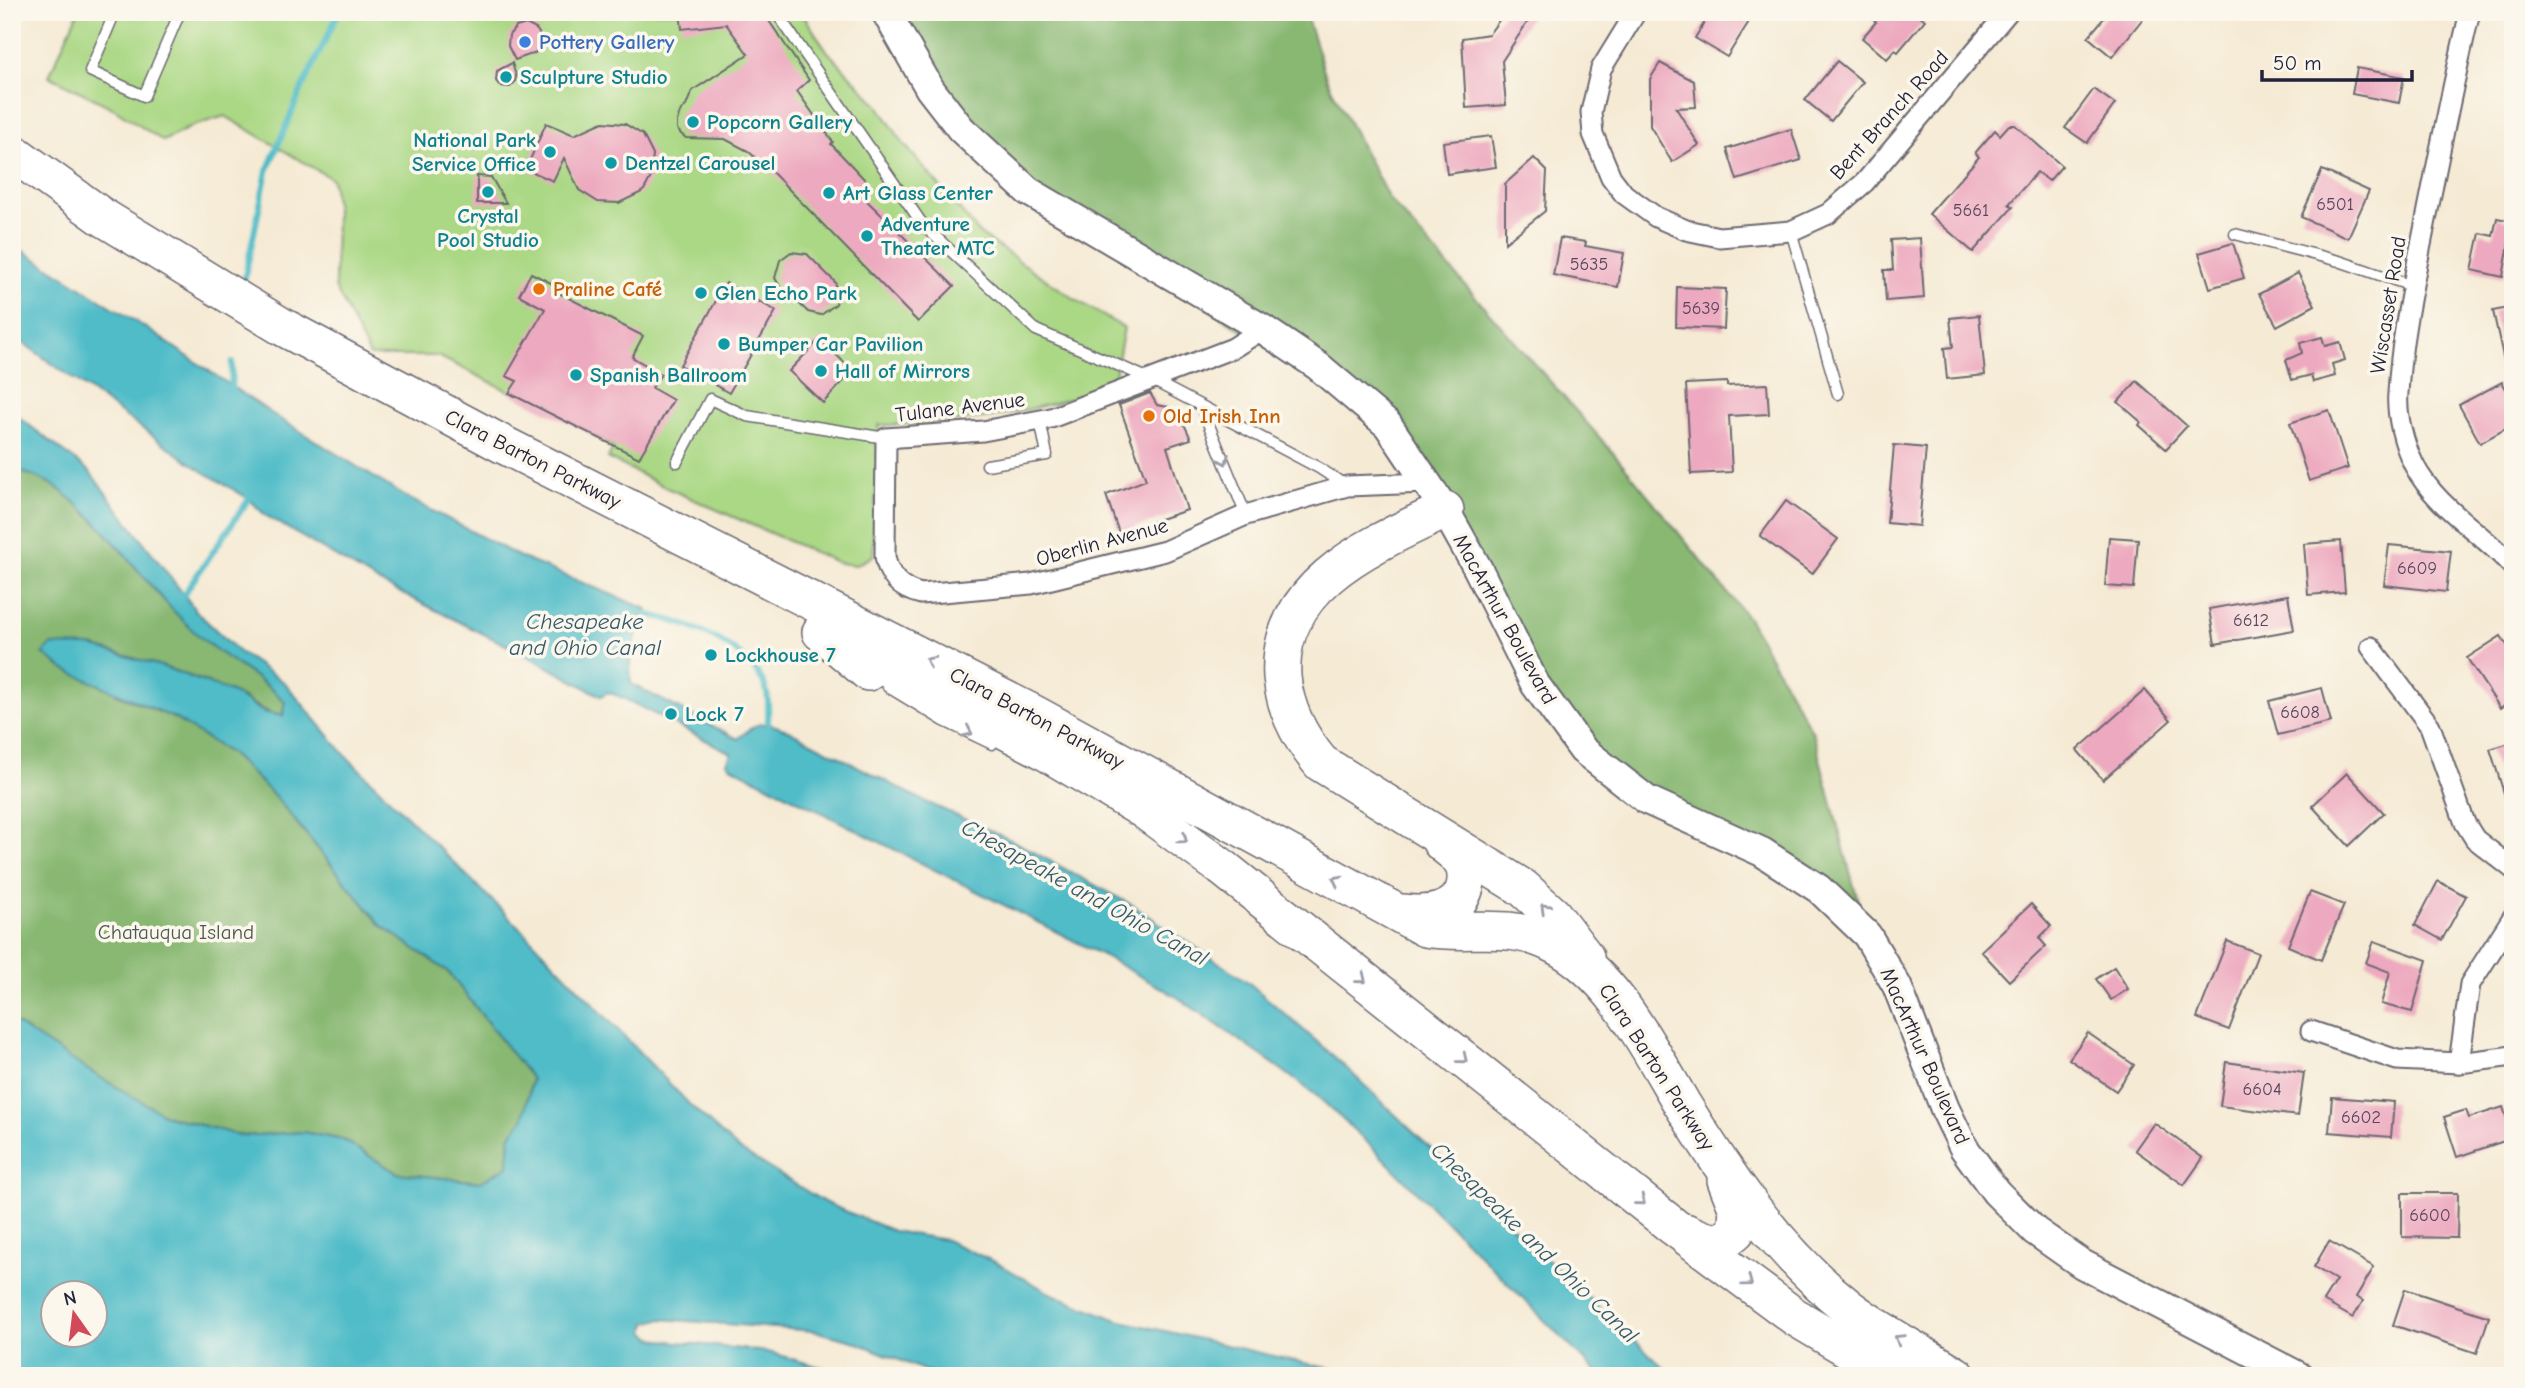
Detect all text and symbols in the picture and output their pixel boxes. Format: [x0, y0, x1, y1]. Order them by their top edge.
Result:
place label: Pottery Gallery [539, 30, 675, 54]
marker: Pottery Gallery [517, 34, 533, 50]
scale bar [2262, 38, 2413, 82]
street label: Bent Branch Road [1825, 46, 1953, 184]
text: 50 m [2273, 51, 2322, 75]
place label: Sculpture Studio [520, 65, 668, 89]
marker: Sculpture Studio [498, 69, 514, 85]
place label: Popcorn Gallery [707, 110, 853, 134]
marker: Popcorn Gallery [685, 114, 701, 130]
place label: National Park Service Office [412, 128, 537, 176]
marker: National Park Service Office [542, 144, 558, 160]
place label: Dentzel Carousel [625, 151, 775, 175]
marker: Dentzel Carousel [603, 155, 619, 171]
place label: Art Glass Center [843, 181, 993, 205]
marker: Crystal Pool Studio [480, 184, 496, 200]
marker: Art Glass Center [821, 185, 837, 201]
house number: 6501 [2316, 194, 2354, 215]
house number: 5661 [1953, 200, 1989, 221]
place label: Crystal Pool Studio [437, 204, 539, 252]
place label: Adventure Theater MTC [881, 212, 995, 260]
marker: Adventure Theater MTC [859, 228, 875, 244]
street label: Wiscasset Road [2365, 235, 2411, 375]
house number: 5635 [1570, 254, 1608, 275]
place label: Praline Café [553, 277, 662, 301]
marker: Praline Café [531, 281, 547, 297]
place label: Glen Echo Park [715, 281, 857, 305]
marker: Glen Echo Park [693, 285, 709, 301]
house number: 5639 [1682, 298, 1720, 319]
place label: Bumper Car Pavilion [738, 332, 923, 356]
marker: Bumper Car Pavilion [716, 336, 732, 352]
place label: Hall of Mirrors [835, 359, 970, 383]
place label: Spanish Ballroom [590, 363, 747, 387]
marker: Hall of Mirrors [813, 363, 829, 379]
marker: Spanish Ballroom [568, 367, 584, 383]
street label: Tulane Avenue [894, 387, 1026, 427]
street label: Clara Barton Parkway [441, 404, 625, 514]
place label: Old Irish Inn [1163, 404, 1281, 428]
marker: Old Irish Inn [1141, 408, 1157, 424]
one-way arrow [1215, 453, 1229, 465]
street label: Oberlin Avenue [1033, 513, 1171, 571]
street label: MacArthur Boulevard [1448, 530, 1562, 708]
house number: 6609 [2397, 558, 2437, 579]
water label: Chesapeake and Ohio Canal [509, 608, 662, 661]
house number: 6612 [2233, 610, 2269, 631]
place label: Lockhouse 7 [725, 643, 836, 667]
marker: Lockhouse 7 [703, 647, 719, 663]
one-way arrow [925, 656, 937, 669]
street label: Clara Barton Parkway [946, 662, 1129, 774]
place label: Lock 7 [685, 702, 744, 726]
house number: 6608 [2280, 702, 2320, 723]
marker: Lock 7 [663, 706, 679, 722]
one-way arrow [961, 724, 973, 738]
water label: Chesapeake and Ohio Canal [957, 813, 1213, 972]
one-way arrow [1175, 831, 1188, 844]
one-way arrow [1332, 875, 1344, 889]
one-way arrow [1541, 903, 1554, 916]
park label: Chatauqua Island [98, 920, 254, 944]
street label: MacArthur Boulevard [1875, 964, 1975, 1148]
one-way arrow [1355, 971, 1367, 984]
street label: Clara Barton Parkway [1594, 979, 1720, 1155]
one-way arrow [1455, 1051, 1468, 1064]
house number: 6604 [2242, 1079, 2282, 1100]
house number: 6602 [2341, 1107, 2381, 1128]
water label: Chesapeake and Ohio Canal [1425, 1136, 1645, 1349]
one-way arrow [1633, 1193, 1646, 1205]
house number: 6600 [2409, 1205, 2451, 1226]
one-way arrow [1740, 1274, 1753, 1287]
north arrow [38, 1280, 108, 1350]
text: N [61, 1286, 79, 1311]
one-way arrow [1894, 1335, 1907, 1348]

